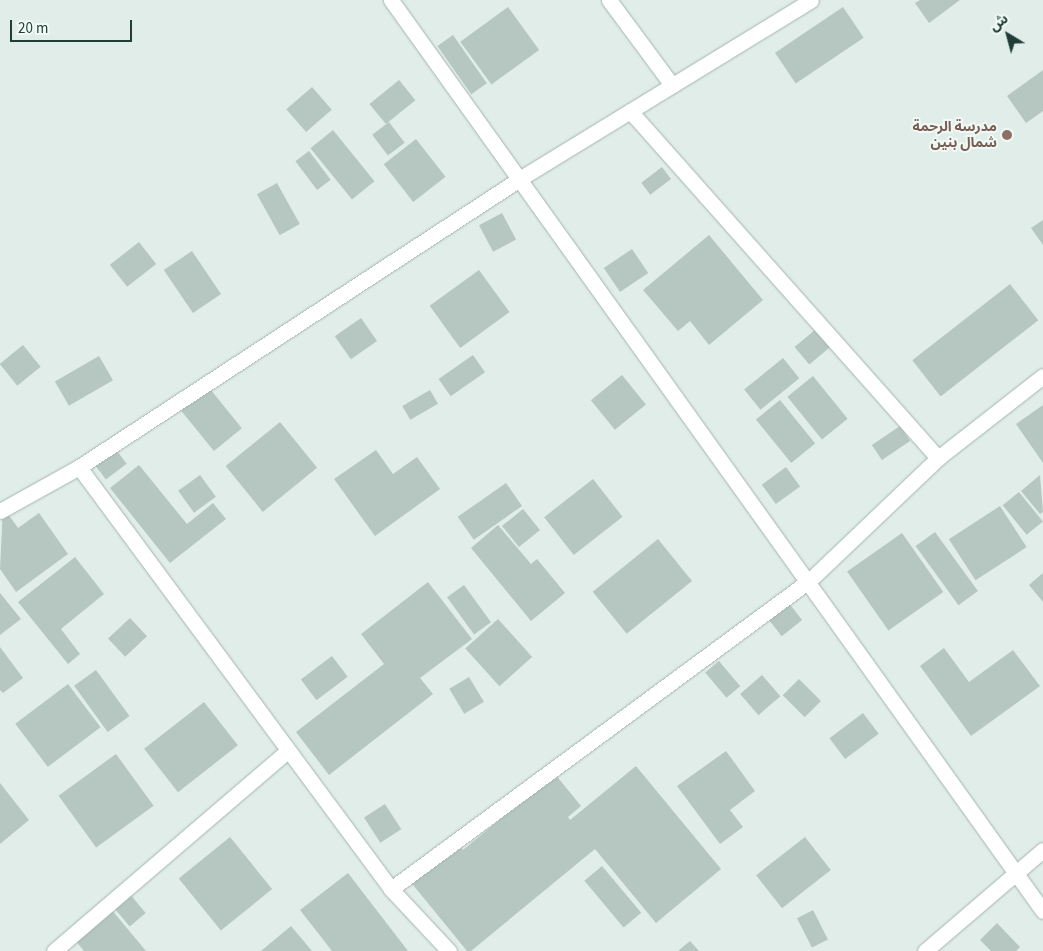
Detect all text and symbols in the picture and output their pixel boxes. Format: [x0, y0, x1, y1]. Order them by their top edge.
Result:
text: ش [985, 9, 1013, 37]
scale bar [12, 10, 135, 42]
north arrow [983, 10, 1033, 60]
text: 20 m [18, 18, 48, 39]
place label: مدرسة الرحمة شمال بنين [913, 119, 997, 152]
marker: مدرسة الرحمة شمال بنين [1001, 129, 1013, 141]

